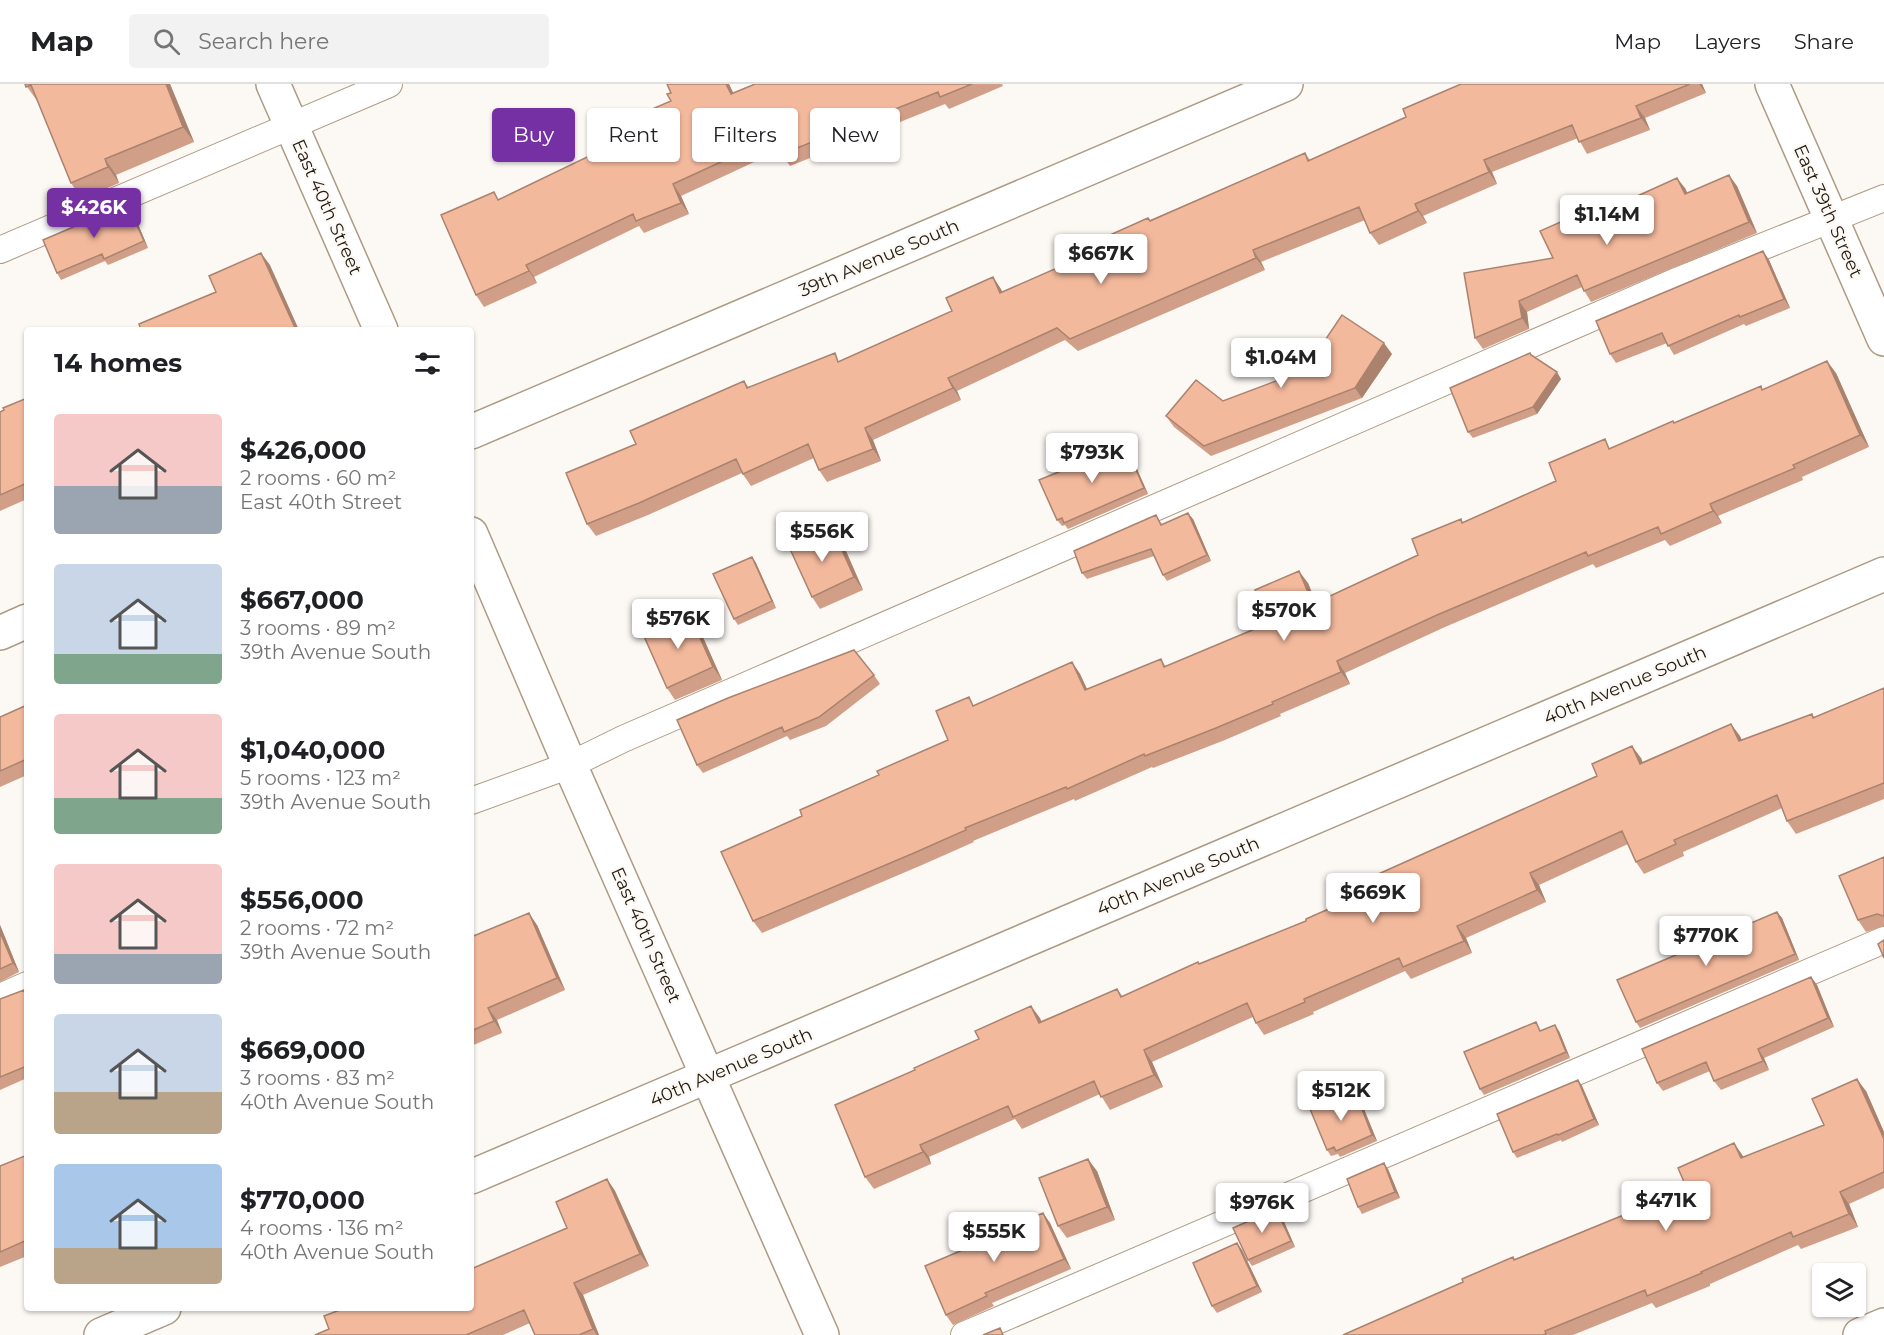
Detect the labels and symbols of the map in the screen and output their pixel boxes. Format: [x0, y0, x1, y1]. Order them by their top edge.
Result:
street label: East 40th Street [287, 136, 367, 278]
street label: East 39th Street [1789, 141, 1867, 281]
pin: $426K [52, 188, 136, 239]
pin: $1.14M [1558, 195, 1656, 246]
street label: 39th Avenue South [796, 214, 962, 302]
pin: $667K [1059, 234, 1143, 285]
pin: $1.04M [1232, 338, 1330, 389]
pin: $793K [1050, 433, 1134, 484]
pin: $556K [780, 512, 864, 563]
pin: $570K [1242, 591, 1326, 642]
pin: $576K [636, 599, 720, 650]
street label: 40th Avenue South [1540, 641, 1710, 729]
street label: 40th Avenue South [1093, 832, 1263, 920]
street label: East 40th Street [606, 864, 686, 1006]
pin: $669K [1331, 873, 1415, 924]
pin: $770K [1664, 916, 1748, 967]
street label: 40th Avenue South [646, 1023, 816, 1111]
pin: $512K [1299, 1071, 1383, 1122]
pin: $471K [1624, 1181, 1708, 1232]
pin: $976K [1220, 1183, 1304, 1234]
pin: $555K [952, 1212, 1036, 1263]

